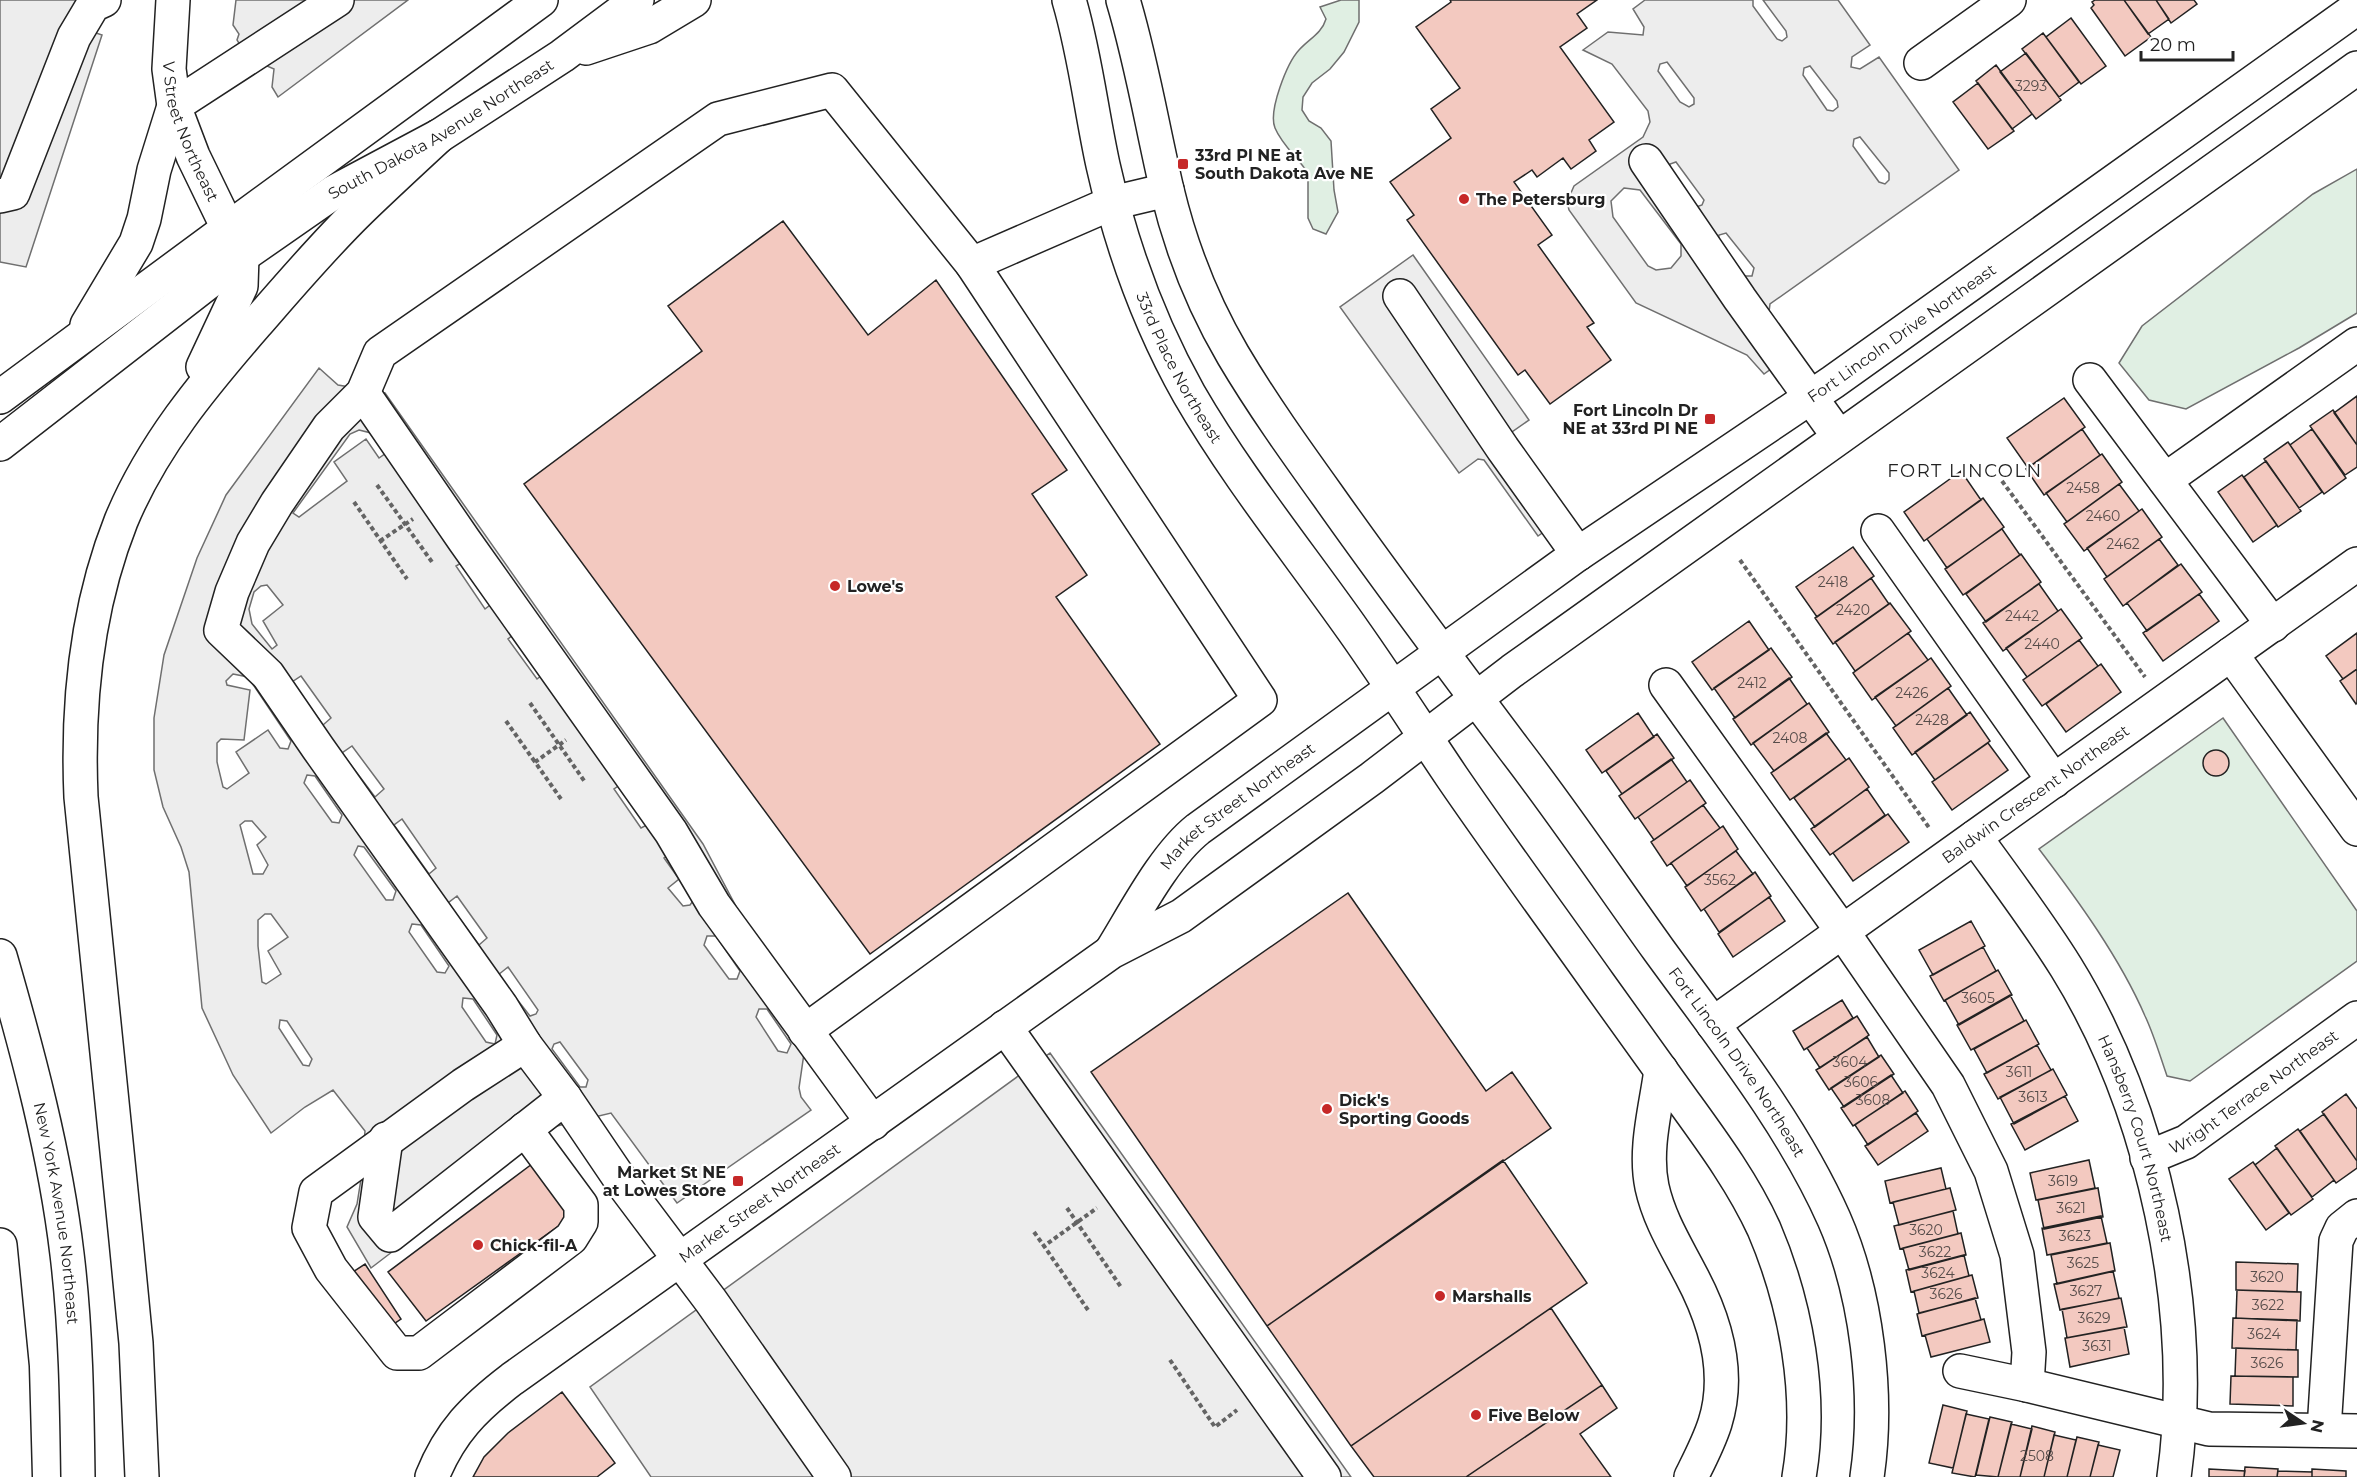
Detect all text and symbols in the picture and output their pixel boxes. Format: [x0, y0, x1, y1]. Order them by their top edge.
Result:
scale bar [2141, 24, 2232, 62]
text: 20 m [2150, 34, 2196, 56]
street label: South Dakota Avenue Northeast [324, 55, 558, 203]
street label: V Street Northeast [159, 60, 223, 205]
house number: 3293 [2015, 77, 2047, 95]
place label: 33rd Pl NE at South Dakota Ave NE [1194, 146, 1373, 183]
marker: 33rd Pl NE at South Dakota Ave NE [1176, 157, 1190, 171]
place label: The Petersburg [1476, 190, 1605, 209]
marker: The Petersburg [1457, 192, 1471, 206]
street label: Fort Lincoln Drive Northeast [1804, 260, 2000, 407]
street label: 33rd Place Northeast [1132, 290, 1226, 447]
place label: Fort Lincoln Dr NE at 33rd Pl NE [1563, 401, 1698, 438]
marker: Fort Lincoln Dr NE at 33rd Pl NE [1703, 412, 1717, 426]
district label: FORT LINCOLN [1887, 460, 2043, 482]
house number: 2458 [2066, 479, 2100, 497]
house number: 2460 [2086, 507, 2120, 525]
house number: 2462 [2106, 535, 2140, 553]
house number: 2418 [1818, 573, 1848, 591]
place label: Lowe's [847, 577, 904, 596]
marker: Lowe's [828, 579, 842, 593]
house number: 2420 [1836, 601, 1870, 619]
house number: 2442 [2005, 607, 2039, 625]
house number: 2440 [2024, 635, 2060, 653]
house number: 2412 [1737, 674, 1767, 692]
house number: 2426 [1895, 684, 1929, 702]
house number: 2428 [1915, 711, 1949, 729]
street label: Baldwin Crescent Northeast [1938, 721, 2133, 868]
house number: 2408 [1772, 729, 1808, 747]
street label: Market Street Northeast [1156, 738, 1319, 873]
house number: 3562 [1704, 871, 1736, 889]
street label: Fort Lincoln Drive Northeast [1665, 964, 1809, 1161]
house number: 3605 [1961, 989, 1995, 1007]
street label: Wright Terrace Northeast [2166, 1026, 2342, 1158]
street label: Hansberry Court Northeast [2094, 1032, 2176, 1244]
house number: 3604 [1833, 1053, 1868, 1071]
house number: 3611 [2006, 1063, 2032, 1081]
house number: 3606 [1844, 1073, 1879, 1091]
house number: 3613 [2018, 1088, 2048, 1106]
place label: Dick's Sporting Goods [1339, 1091, 1470, 1128]
house number: 3608 [1856, 1091, 1890, 1109]
street label: New York Avenue Northeast [29, 1100, 82, 1326]
marker: Dick's Sporting Goods [1320, 1102, 1334, 1116]
street label: Market Street Northeast [675, 1139, 844, 1267]
place label: Market St NE at Lowes Store [603, 1163, 726, 1200]
house number: 3619 [2048, 1172, 2078, 1190]
marker: Market St NE at Lowes Store [731, 1174, 745, 1188]
house number: 3621 [2056, 1199, 2086, 1217]
house number: 3620 [1909, 1221, 1943, 1239]
house number: 3623 [2059, 1227, 2091, 1245]
place label: Chick-fil-A [490, 1236, 578, 1255]
marker: Chick-fil-A [471, 1238, 485, 1252]
house number: 3622 [1919, 1243, 1951, 1261]
house number: 3625 [2067, 1254, 2099, 1272]
house number: 3624 [1921, 1264, 1955, 1282]
house number: 3620 [2250, 1268, 2284, 1286]
house number: 3627 [2070, 1282, 2102, 1300]
house number: 3626 [1930, 1285, 1963, 1303]
place label: Marshalls [1452, 1287, 1532, 1306]
marker: Marshalls [1433, 1289, 1447, 1303]
house number: 3622 [2252, 1296, 2284, 1314]
house number: 3629 [2078, 1309, 2110, 1327]
house number: 3624 [2247, 1325, 2281, 1343]
house number: 3631 [2082, 1337, 2112, 1355]
house number: 3626 [2251, 1354, 2284, 1372]
north arrow [2273, 1393, 2333, 1453]
place label: Five Below [1488, 1406, 1579, 1425]
marker: Five Below [1469, 1408, 1483, 1422]
text: N [2306, 1418, 2328, 1435]
house number: 2508 [2020, 1447, 2054, 1465]

